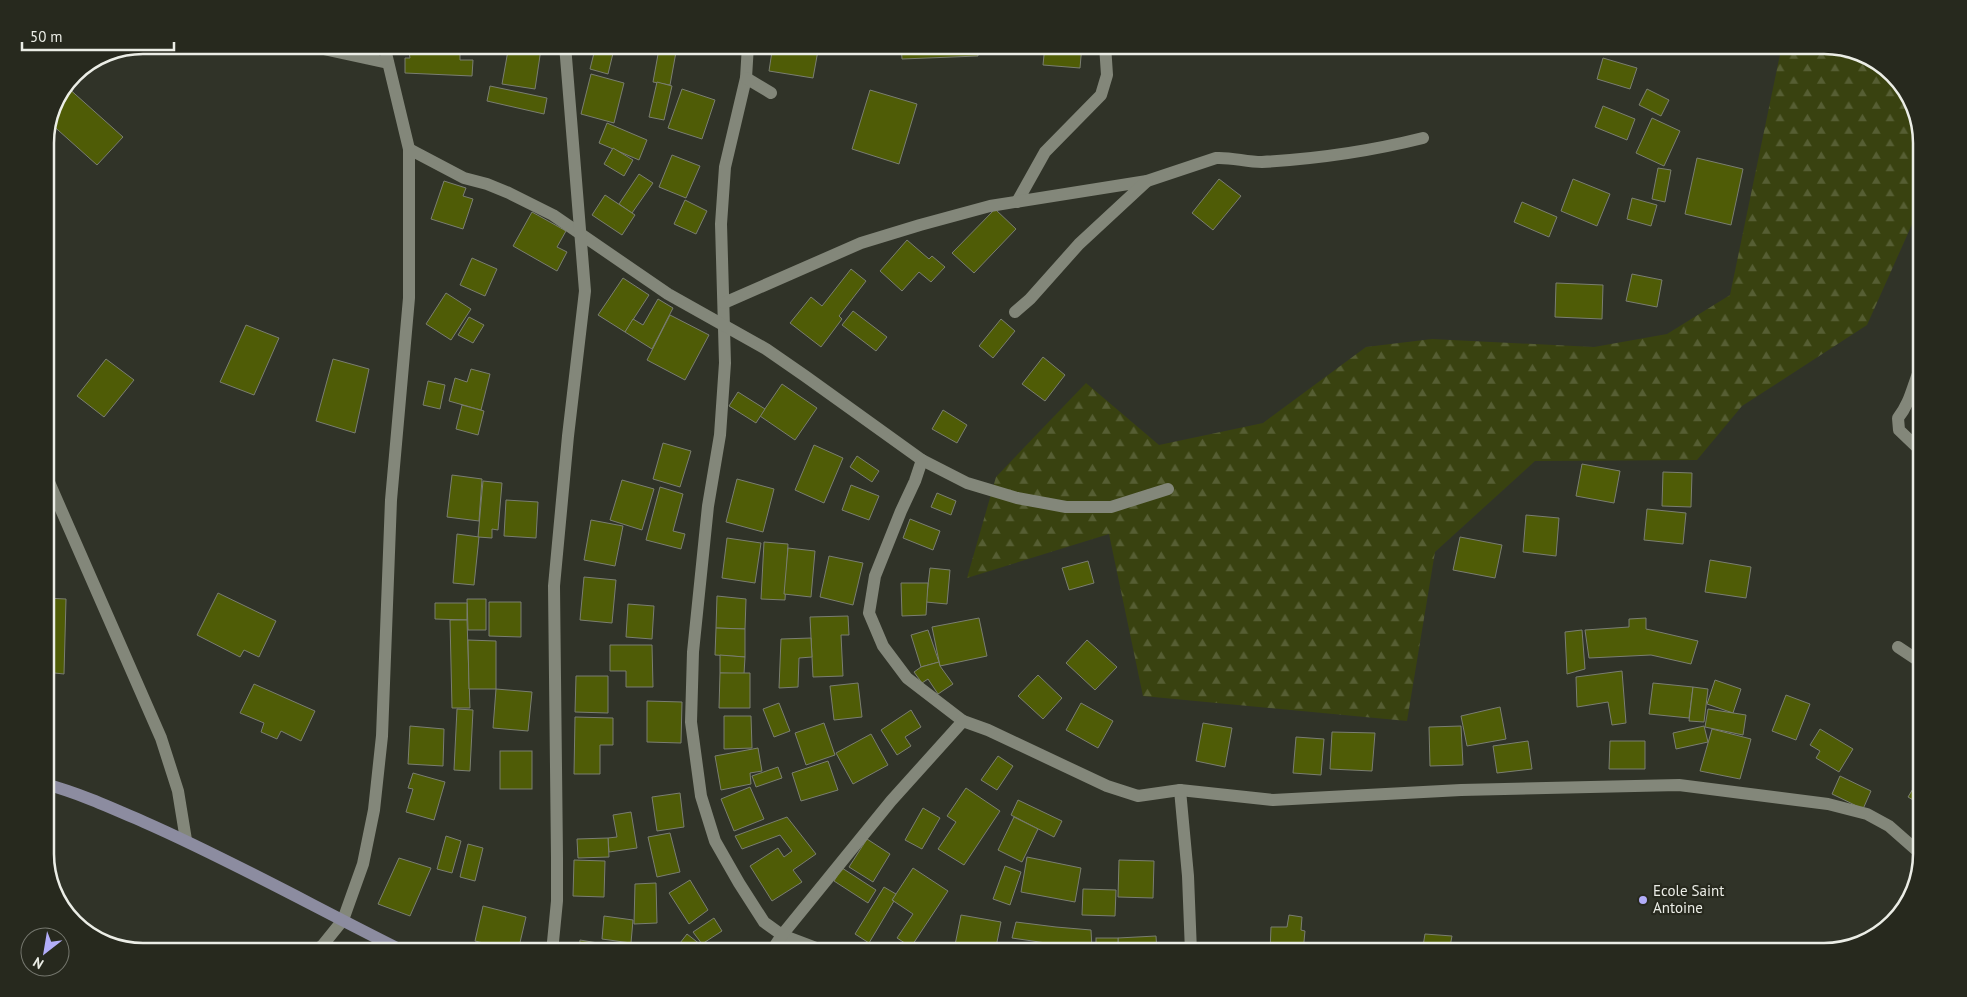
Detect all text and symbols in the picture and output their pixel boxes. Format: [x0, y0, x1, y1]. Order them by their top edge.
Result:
scale bar [22, 20, 175, 52]
text: 50 m [30, 27, 63, 46]
place label: Ecole Saint Antoine [1653, 881, 1724, 917]
marker: Ecole Saint Antoine [1637, 894, 1649, 906]
north arrow [20, 927, 70, 977]
text: N [30, 953, 47, 973]

